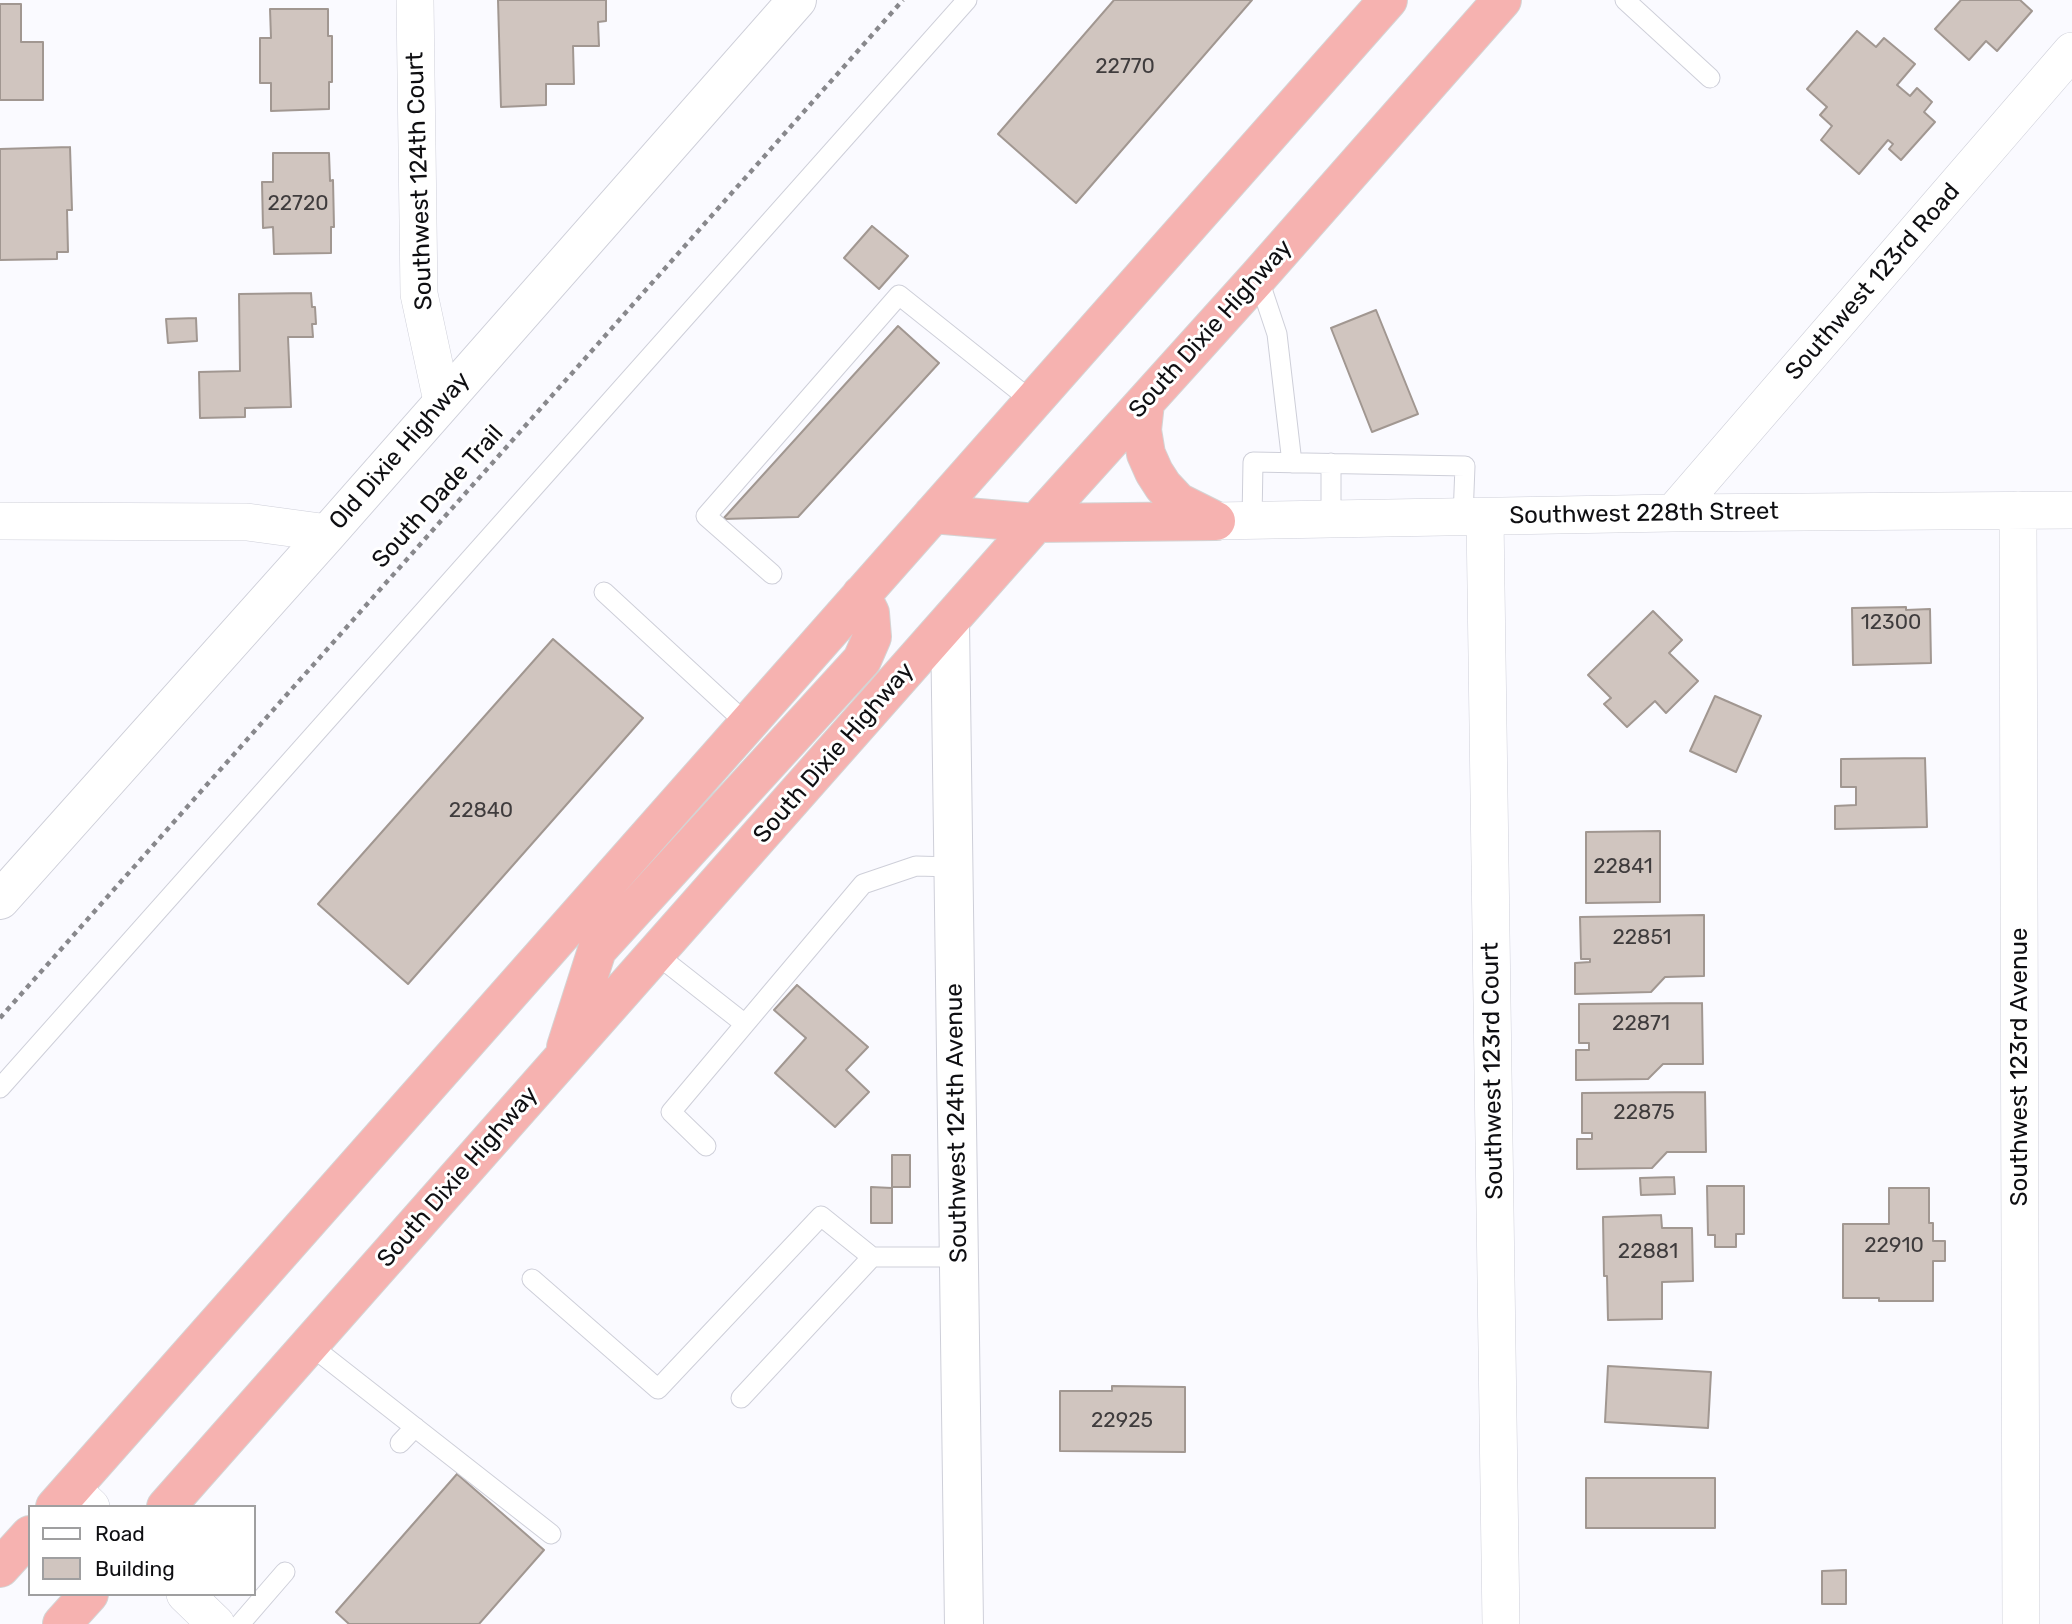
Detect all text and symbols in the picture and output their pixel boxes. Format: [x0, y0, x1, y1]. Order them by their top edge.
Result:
street label: Southwest 124th Court [401, 51, 439, 311]
house number: 22770 [1095, 54, 1155, 80]
street label: Southwest 123rd Road [1780, 178, 1966, 386]
house number: 22720 [267, 191, 329, 217]
street label: South Dixie Highway [1123, 234, 1299, 424]
street label: Old Dixie Highway [324, 366, 476, 536]
street label: South Dade Trail [366, 420, 510, 574]
street label: Southwest 228th Street [1509, 497, 1779, 531]
house number: 12300 [1861, 610, 1921, 636]
street label: South Dixie Highway [748, 657, 920, 849]
house number: 22840 [449, 798, 513, 824]
house number: 22841 [1593, 854, 1653, 880]
house number: 22851 [1612, 925, 1672, 951]
street label: Southwest 123rd Avenue [2006, 928, 2034, 1206]
street label: Southwest 123rd Court [1476, 942, 1510, 1200]
street label: Southwest 124th Avenue [940, 983, 974, 1263]
house number: 22871 [1612, 1011, 1670, 1037]
street label: South Dixie Highway [372, 1081, 544, 1273]
house number: 22875 [1613, 1100, 1675, 1126]
house number: 22910 [1864, 1233, 1924, 1259]
house number: 22881 [1618, 1239, 1678, 1265]
house number: 22925 [1091, 1408, 1153, 1434]
legend [28, 1505, 256, 1596]
text: Road [95, 1521, 145, 1546]
text: Building [95, 1556, 175, 1581]

